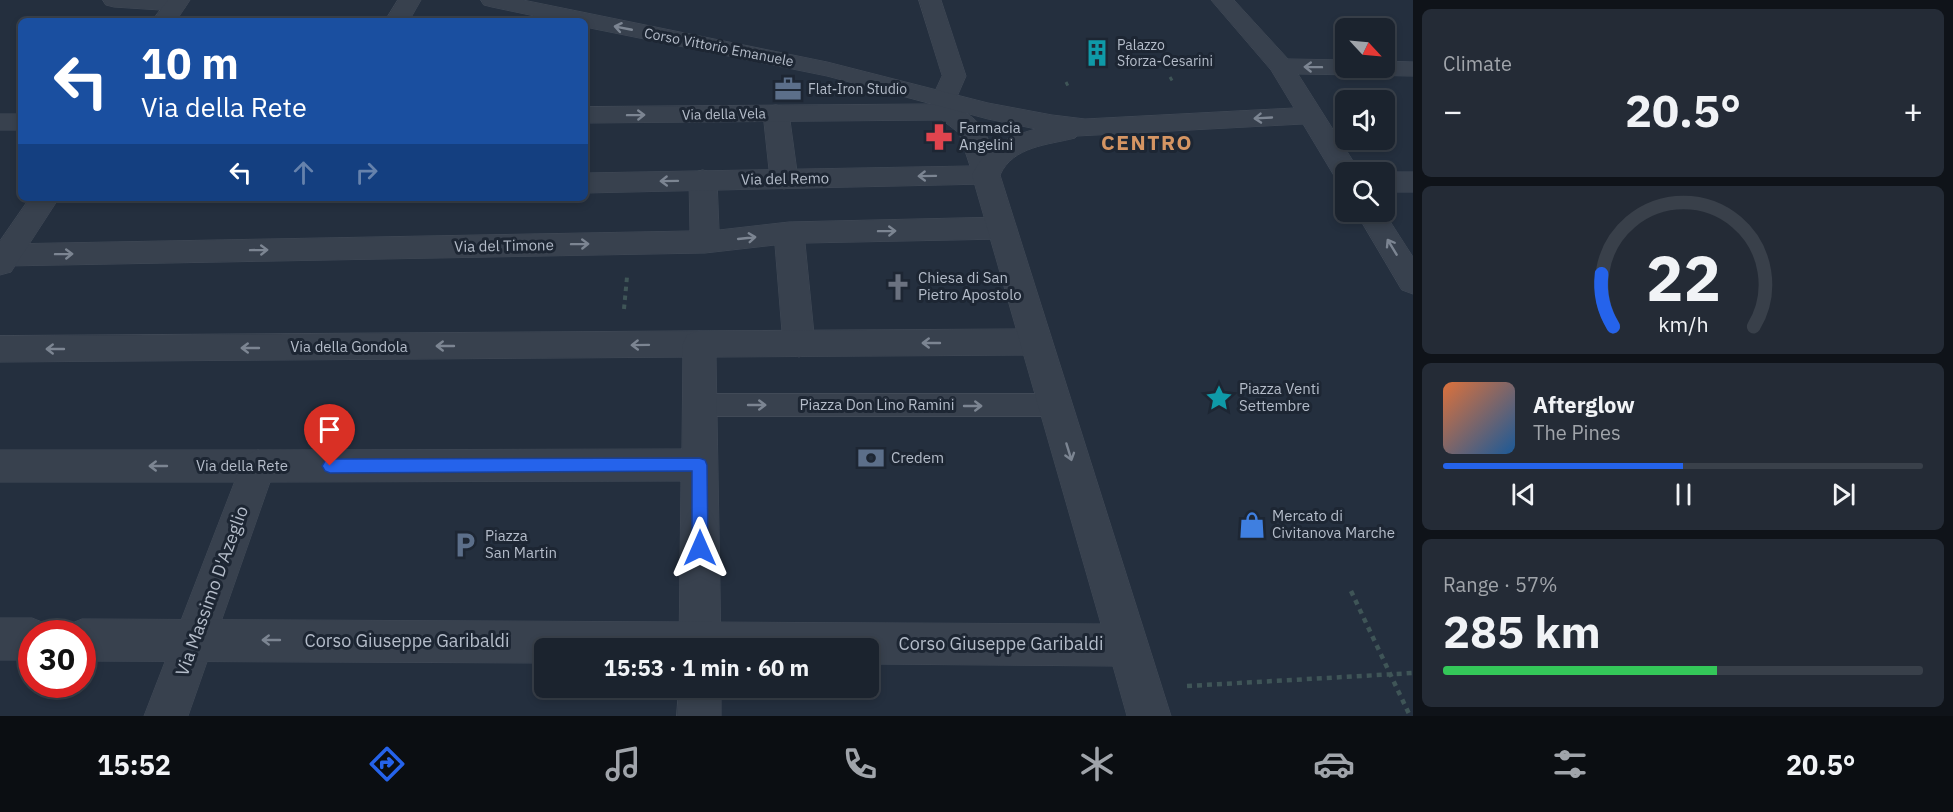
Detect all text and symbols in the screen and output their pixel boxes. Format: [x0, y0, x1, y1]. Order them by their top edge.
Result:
north arrow [1335, 18, 1395, 78]
map controls [1335, 18, 1395, 222]
one-way arrow [613, 22, 633, 33]
street label: Corso Vittorio Emanuele [643, 24, 796, 70]
text: 10 m [141, 36, 239, 91]
place label: Palazzo Sforza-Cesarini [1117, 36, 1213, 70]
building icon: Palazzo Sforza-Cesarini [1082, 38, 1112, 68]
icon: left [42, 42, 120, 120]
text: Climate [1443, 50, 1512, 77]
one-way arrow [1303, 61, 1323, 73]
office icon: Flat-Iron Studio [773, 74, 803, 104]
place label: Flat-Iron Studio [808, 80, 907, 98]
text: 20.5° [1625, 81, 1741, 139]
text: Via della Rete [141, 89, 307, 124]
text: − [1443, 89, 1463, 132]
text: + [1903, 89, 1923, 132]
button: sound [1335, 90, 1395, 150]
street label: Via della Vela [682, 104, 767, 124]
one-way arrow [625, 109, 645, 121]
one-way arrow [1253, 112, 1273, 123]
place label: Farmacia Angelini [959, 118, 1021, 154]
pharmacy icon: Farmacia Angelini [924, 122, 954, 152]
district label: CENTRO [1101, 128, 1193, 156]
icon: left [224, 156, 257, 189]
icon: ahead [287, 156, 320, 189]
icon: right [350, 156, 383, 189]
button: search [1335, 162, 1395, 222]
street label: Via del Remo [741, 168, 829, 189]
one-way arrow [918, 170, 938, 182]
one-way arrow [660, 176, 680, 187]
one-way arrow [876, 226, 896, 237]
one-way arrow [737, 232, 757, 243]
street label: Via del Timone [454, 235, 554, 256]
text: 22 [1646, 237, 1720, 318]
one-way arrow [570, 239, 590, 250]
one-way arrow [1385, 239, 1397, 256]
one-way arrow [249, 245, 269, 256]
one-way arrow [54, 248, 74, 260]
place label: Chiesa di San Pietro Apostolo [918, 268, 1022, 304]
church icon: Chiesa di San Pietro Apostolo [883, 272, 913, 302]
text: km/h [1658, 310, 1708, 338]
street label: Via della Gondola [290, 337, 408, 356]
one-way arrow [922, 337, 942, 349]
one-way arrow [631, 339, 651, 351]
one-way arrow [436, 340, 456, 352]
one-way arrow [241, 342, 261, 354]
one-way arrow [46, 343, 66, 355]
place label: Piazza Venti Settembre [1239, 379, 1320, 415]
place icon: Piazza Venti Settembre [1204, 383, 1234, 413]
text: Afterglow [1533, 390, 1635, 419]
street label: Piazza Don Lino Ramini [799, 395, 955, 414]
one-way arrow [747, 399, 767, 411]
one-way arrow [963, 400, 983, 411]
pin [304, 404, 355, 466]
icon: arrive [313, 413, 346, 446]
text: The Pines [1533, 419, 1621, 446]
one-way arrow [1064, 442, 1075, 461]
bank icon: Credem [856, 443, 886, 473]
place label: Credem [891, 448, 944, 467]
street label: Via della Rete [196, 456, 288, 475]
one-way arrow [148, 460, 168, 472]
icon: previous [1507, 478, 1540, 511]
icon: pause [1667, 478, 1700, 511]
icon: next [1827, 478, 1860, 511]
street label: Via Massimo D'Azeglio [170, 502, 253, 679]
place label: Mercato di Civitanova Marche [1272, 506, 1395, 542]
shop icon: Mercato di Civitanova Marche [1237, 510, 1267, 540]
position arrow [668, 516, 732, 580]
place label: Piazza San Martin [485, 526, 557, 562]
parking icon: Piazza San Martin [450, 530, 480, 560]
text: Range · 57% [1443, 571, 1558, 598]
text: 285 km [1443, 602, 1601, 660]
speed limit sign: 30 [18, 620, 96, 698]
street label: Corso Giuseppe Garibaldi [305, 629, 509, 652]
street label: Corso Giuseppe Garibaldi [899, 632, 1103, 655]
one-way arrow [261, 634, 281, 646]
text: 15:53 · 1 min · 60 m [604, 653, 809, 682]
icon: directions [366, 743, 408, 785]
icon: music [602, 743, 644, 785]
icon: phone [839, 743, 881, 785]
icon: climate [1076, 743, 1118, 785]
icon: car [1313, 743, 1355, 785]
icon: filters [1549, 743, 1591, 785]
text: 15:52 [97, 747, 171, 782]
text: 20.5° [1786, 747, 1856, 782]

